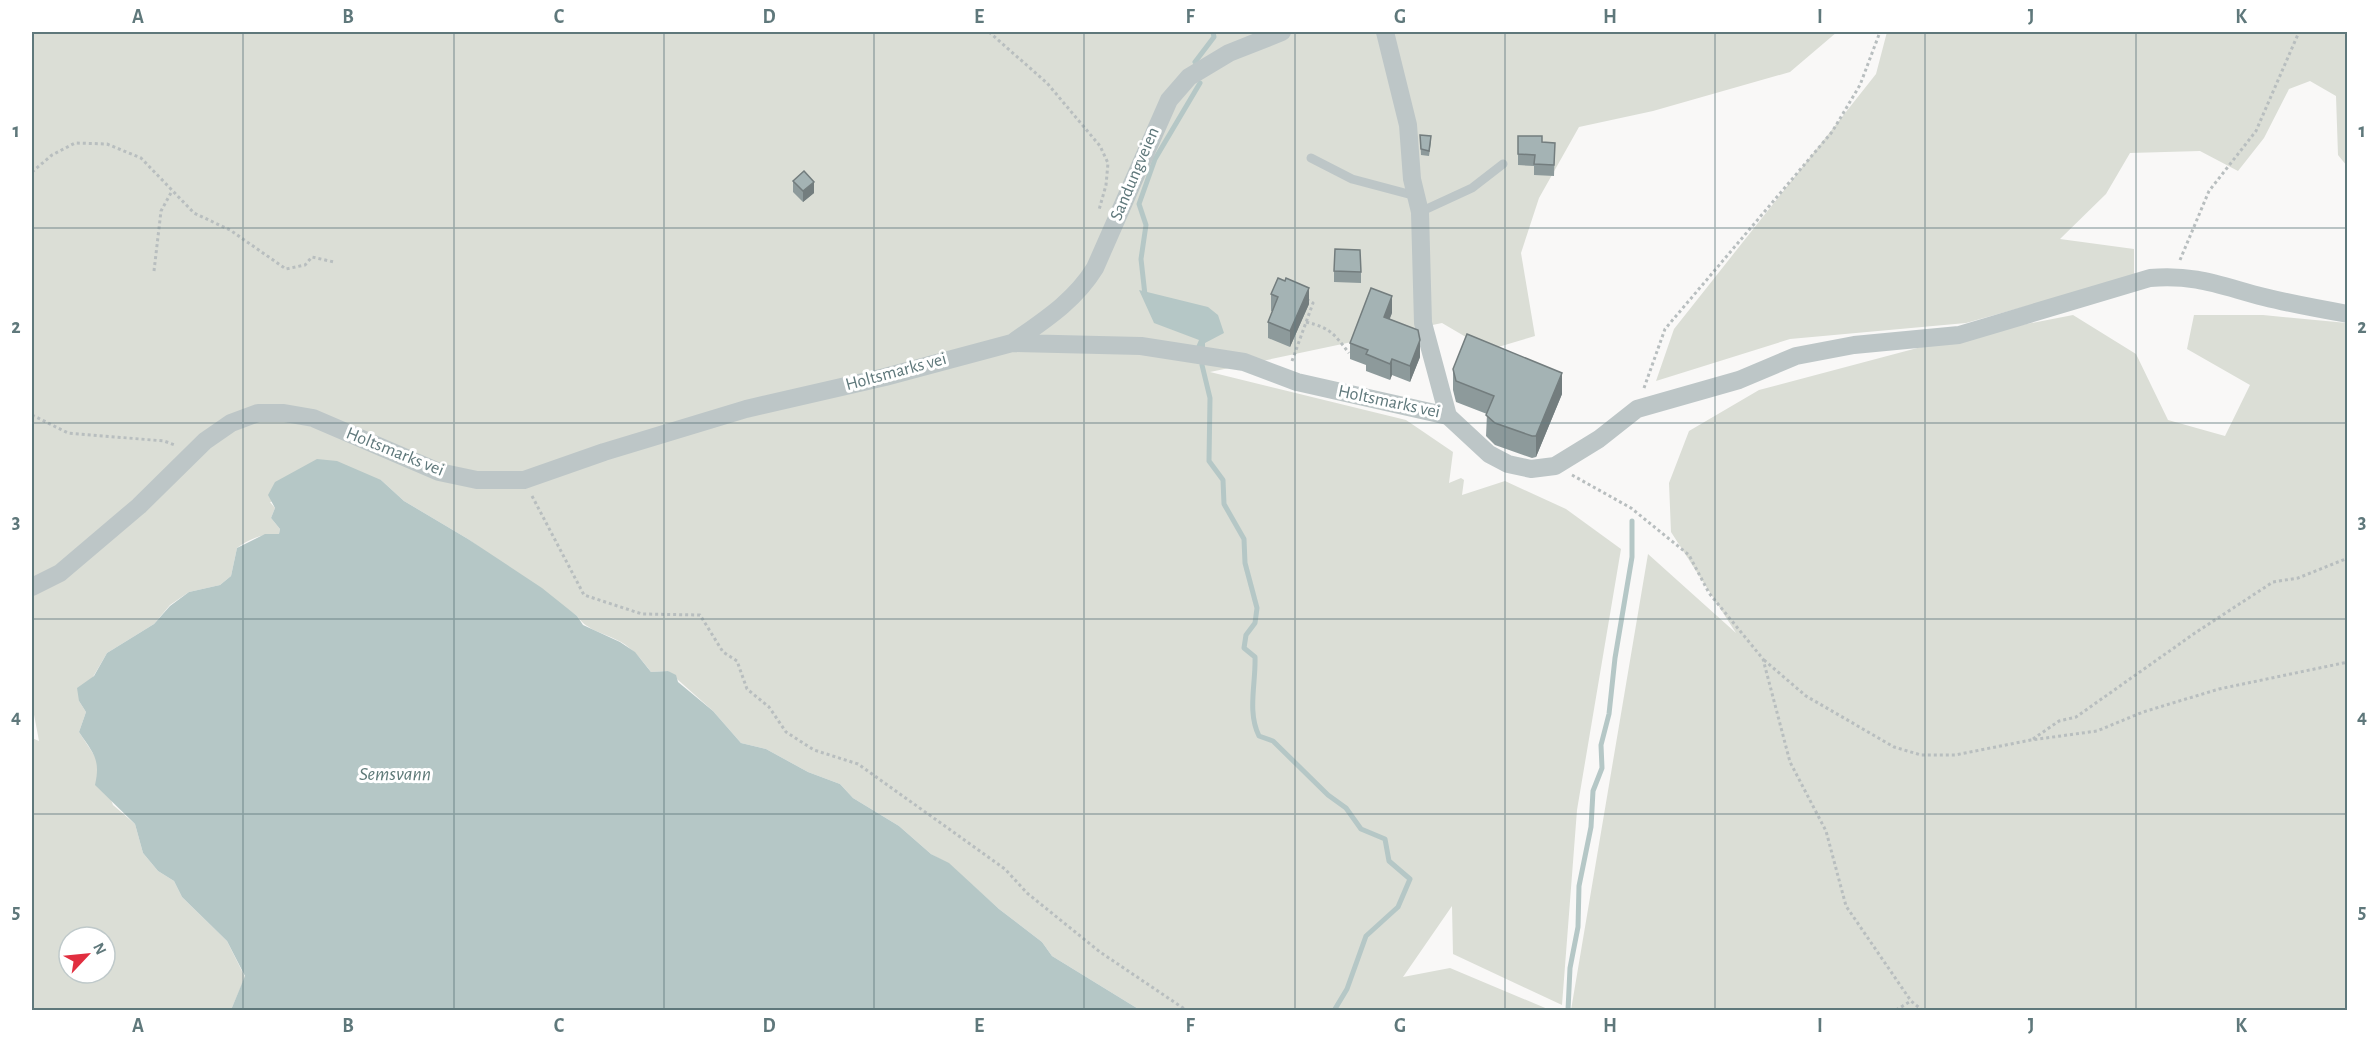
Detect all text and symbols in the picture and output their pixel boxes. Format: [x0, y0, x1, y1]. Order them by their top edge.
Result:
text: A [132, 7, 144, 27]
text: B [342, 7, 354, 27]
text: C [554, 7, 565, 27]
text: D [762, 7, 776, 27]
text: E [974, 7, 984, 27]
text: F [1185, 7, 1195, 27]
text: G [1394, 7, 1406, 27]
text: H [1603, 7, 1617, 27]
text: I [1817, 7, 1823, 27]
text: J [2028, 7, 2034, 27]
text: K [2235, 7, 2247, 27]
text: 1 [12, 121, 20, 141]
text: 1 [2358, 121, 2366, 141]
street label: Sandungveien [1107, 125, 1163, 223]
text: 2 [11, 317, 21, 337]
text: 2 [2357, 317, 2367, 337]
street label: Holtsmarks vei [844, 350, 948, 394]
street label: Holtsmarks vei [1336, 382, 1442, 422]
street label: Holtsmarks vei [343, 424, 447, 480]
text: 3 [12, 512, 20, 532]
text: 3 [2358, 512, 2366, 532]
text: 4 [11, 707, 21, 727]
text: 4 [2357, 707, 2367, 727]
water label: Semsvann [359, 764, 431, 784]
text: 5 [12, 902, 20, 922]
text: 5 [2358, 902, 2366, 922]
north arrow [57, 925, 117, 985]
text: N [90, 940, 109, 957]
text: A [132, 1016, 144, 1036]
text: B [342, 1016, 354, 1036]
text: C [554, 1016, 565, 1036]
text: D [762, 1016, 776, 1036]
text: E [974, 1016, 984, 1036]
text: F [1185, 1016, 1195, 1036]
text: G [1394, 1016, 1406, 1036]
text: H [1603, 1016, 1617, 1036]
text: I [1817, 1016, 1823, 1036]
text: J [2028, 1016, 2034, 1036]
text: K [2235, 1016, 2247, 1036]

